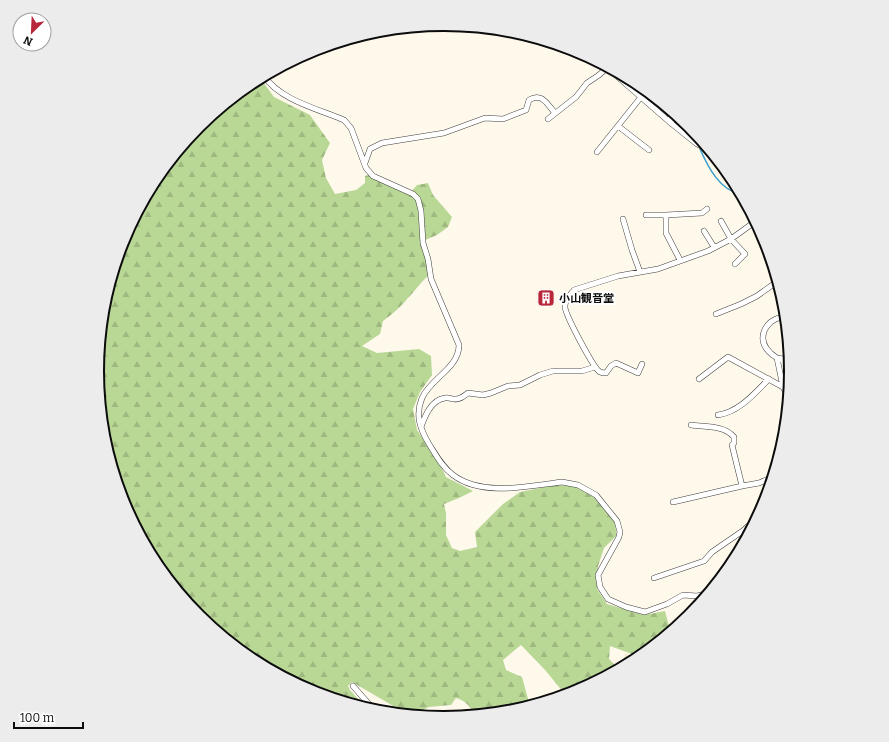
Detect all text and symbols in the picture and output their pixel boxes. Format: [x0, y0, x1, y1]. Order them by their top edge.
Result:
north arrow [12, 12, 52, 52]
text: N [21, 33, 35, 48]
building icon: 小山観音堂 [536, 288, 556, 308]
place label: 小山観音堂 [559, 292, 614, 305]
scale bar [14, 704, 83, 730]
text: 100 m [20, 711, 55, 725]

